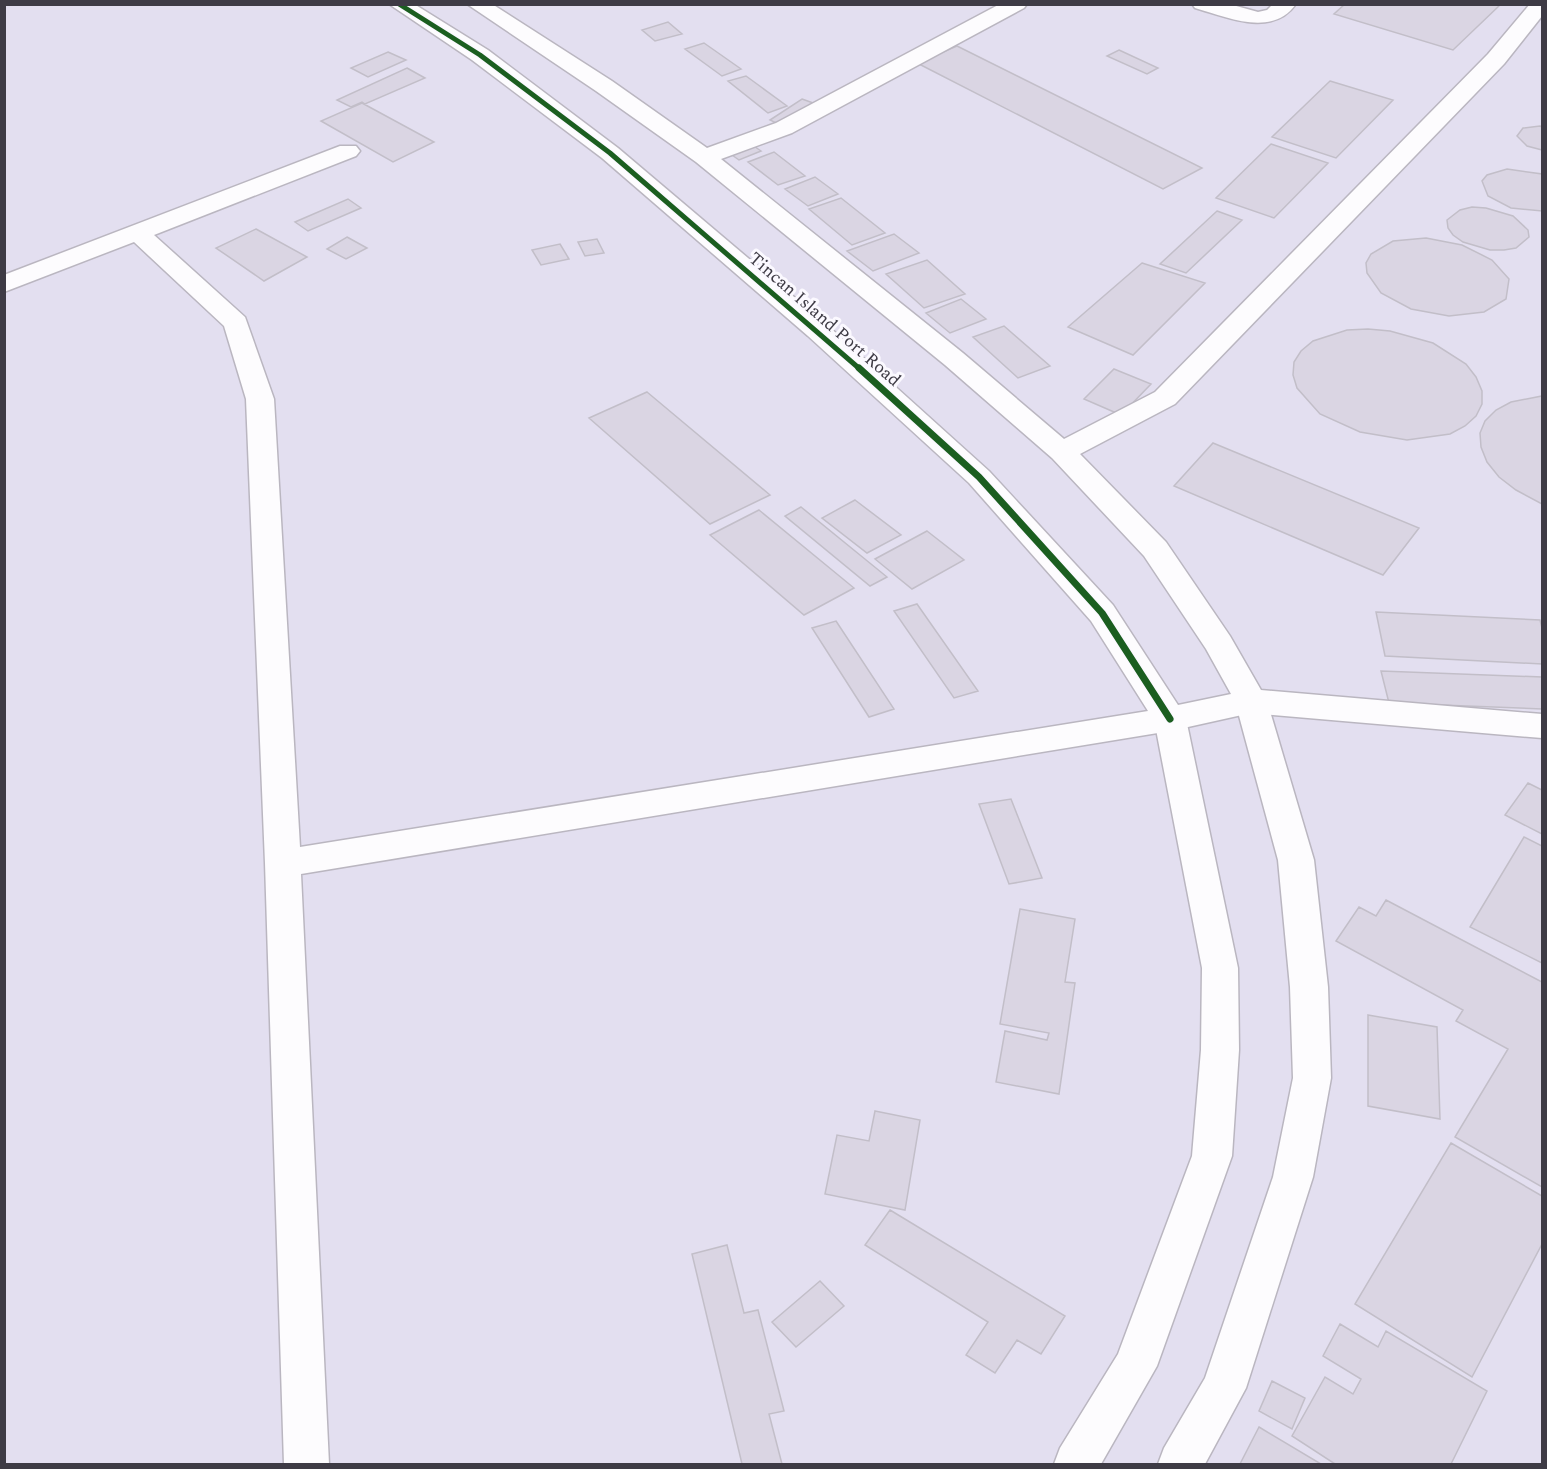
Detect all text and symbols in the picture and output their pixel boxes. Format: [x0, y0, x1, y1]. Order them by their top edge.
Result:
street label: Tincan Island Port Road [743, 246, 907, 393]

